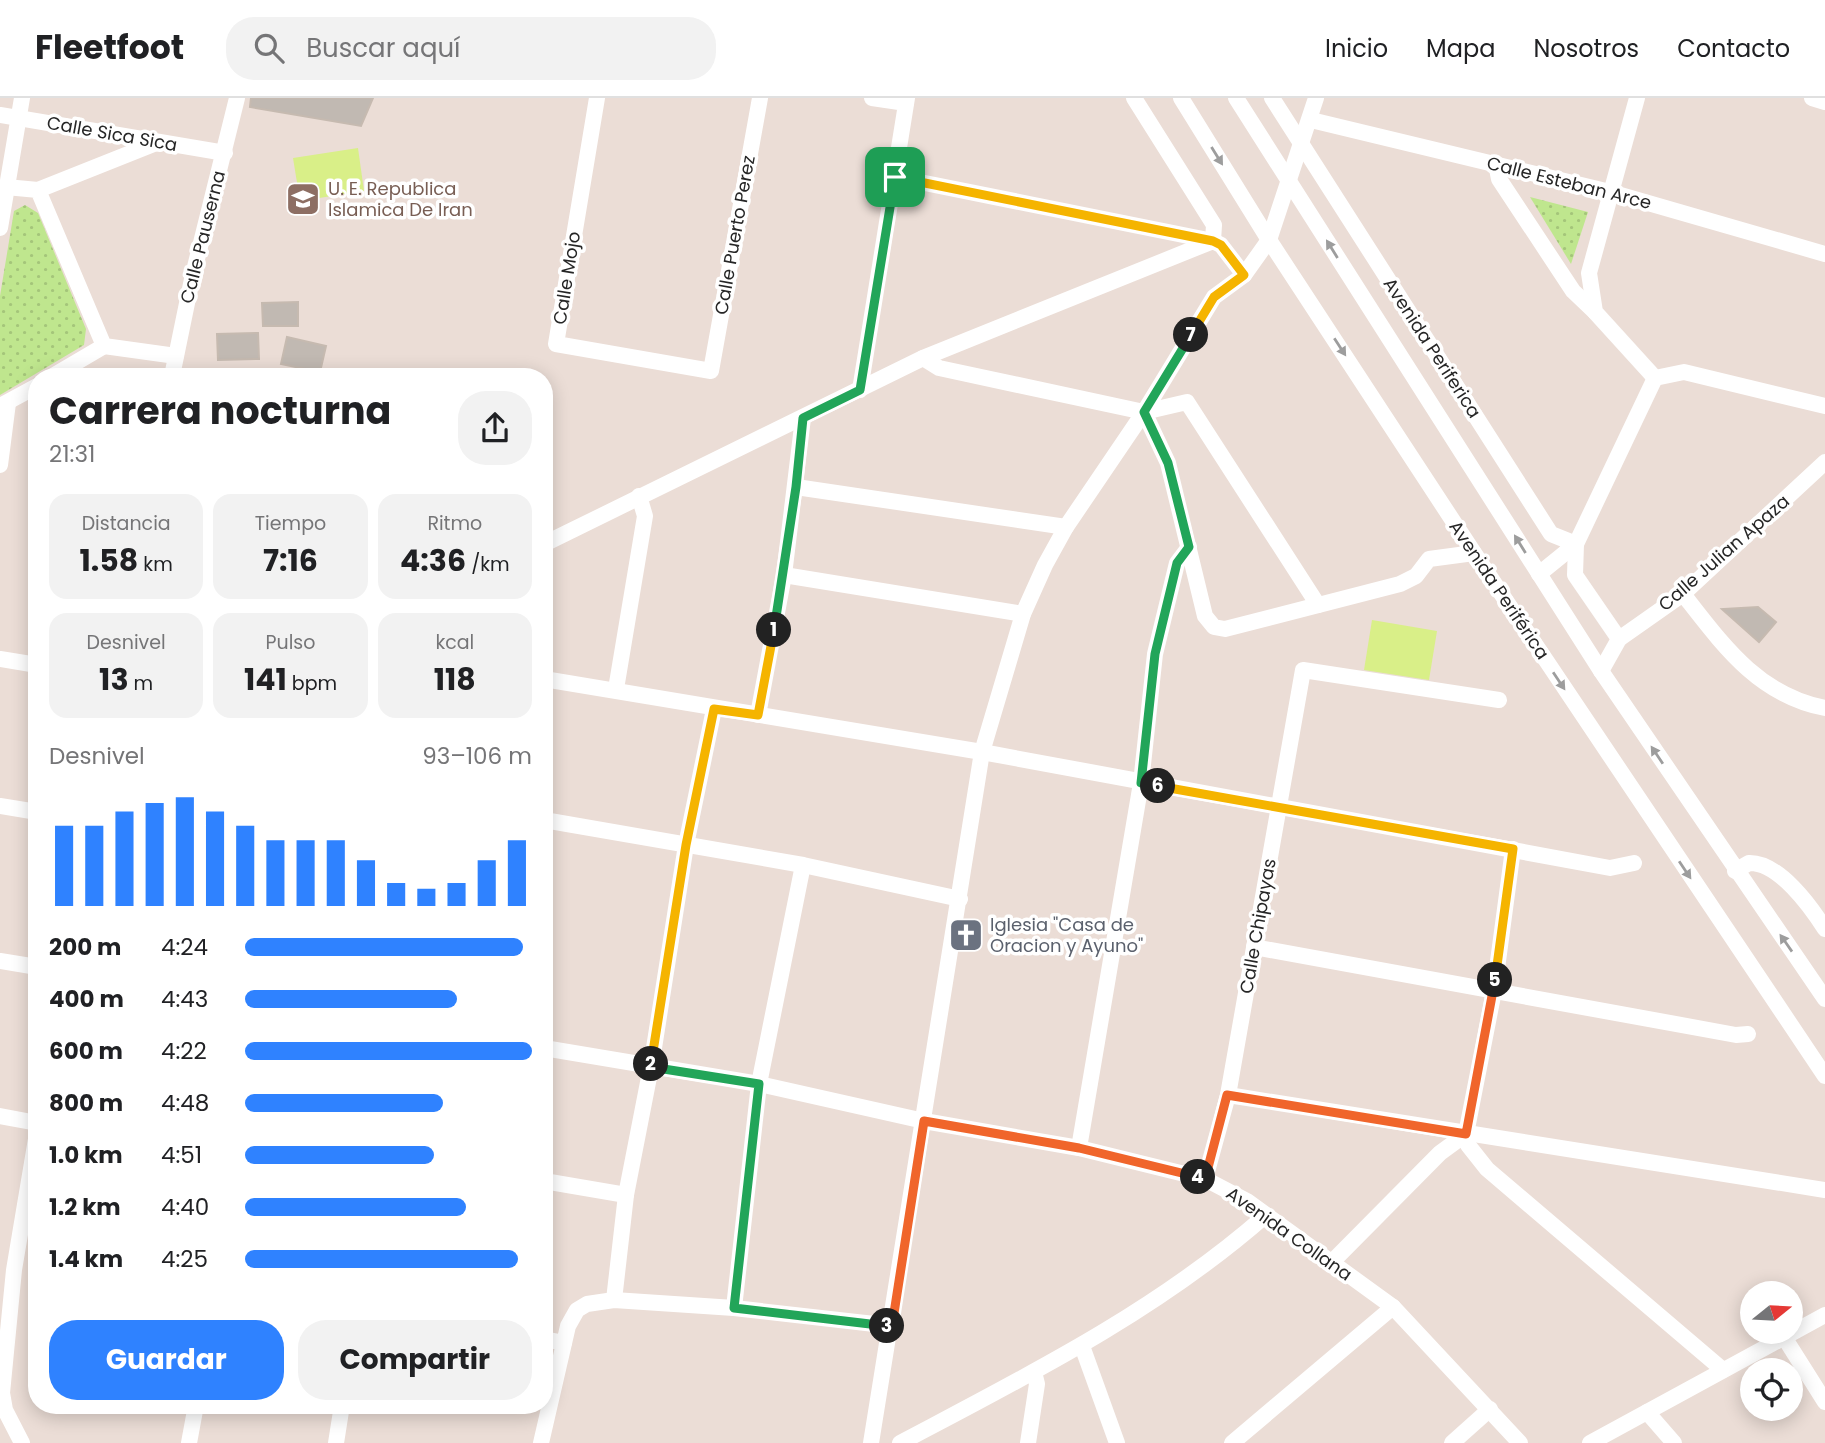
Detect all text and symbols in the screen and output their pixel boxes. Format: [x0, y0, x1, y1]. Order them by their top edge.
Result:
search box [226, 17, 716, 80]
text: Fleetfoot [35, 24, 184, 71]
icon: search [250, 29, 288, 67]
text: Buscar aquí [306, 30, 461, 66]
text: Inicio [1325, 32, 1388, 65]
text: Mapa [1426, 32, 1495, 65]
text: Nosotros [1533, 32, 1639, 65]
text: Contacto [1677, 32, 1790, 65]
street label: Calle Sica Sica [45, 110, 179, 157]
one-way arrow [1210, 146, 1223, 166]
pin [865, 147, 925, 207]
street label: Calle Esteban Arce [1484, 150, 1654, 215]
street label: Calle Puerto Perez [708, 153, 761, 316]
icon: arrive [876, 158, 914, 196]
street label: Calle Pauserna [174, 168, 231, 306]
place label: U. E. Republica Islamica De Iran [328, 176, 473, 222]
school or university icon: U. E. Republica Islamica De Iran [284, 180, 322, 218]
street label: Calle Mojo [547, 230, 586, 326]
one-way arrow [1326, 239, 1339, 258]
street label: Avenida Periferica [1378, 273, 1487, 423]
pin: 7 [1174, 317, 1208, 352]
text: 7 [1185, 321, 1196, 348]
one-way arrow [1333, 338, 1346, 357]
text: Carrera nocturna [49, 384, 391, 437]
button: share [458, 391, 532, 465]
text: 21:31 [49, 438, 95, 470]
street label: Calle Julian Apaza [1653, 489, 1795, 617]
text: Distancia [82, 510, 171, 537]
text: Tiempo [255, 510, 326, 537]
text: Ritmo [427, 510, 482, 537]
street label: Avenida Periférica [1444, 515, 1555, 664]
one-way arrow [1514, 535, 1527, 554]
text: 1.58 [80, 539, 138, 582]
text: 7:16 [263, 539, 318, 582]
text: 4:36 [400, 539, 466, 582]
text: km [138, 551, 173, 578]
text: /km [466, 551, 510, 578]
pin: 1 [756, 612, 792, 648]
text: 1 [770, 616, 777, 643]
text: Desnivel [87, 629, 166, 656]
text: Pulso [266, 629, 315, 656]
text: kcal [435, 629, 474, 656]
text: 13 [99, 658, 129, 701]
text: 141 [244, 658, 287, 701]
text: 118 [434, 658, 476, 701]
text: m [129, 670, 153, 697]
text: bpm [287, 670, 337, 697]
one-way arrow [1552, 671, 1565, 690]
text: Desnivel [49, 740, 145, 772]
text: 93–106 m [422, 740, 532, 772]
one-way arrow [1651, 746, 1664, 765]
pin: 6 [1140, 768, 1176, 804]
text: 6 [1151, 772, 1164, 799]
street label: Calle Chipayas [1233, 856, 1282, 995]
one-way arrow [1679, 860, 1692, 880]
place label: Iglesia "Casa de Oracion y Ayuno" [990, 912, 1143, 958]
church icon: Iglesia "Casa de Oracion y Ayuno" [947, 916, 985, 954]
text: 200 m [49, 931, 121, 963]
text: 4:24 [161, 931, 208, 963]
one-way arrow [1779, 934, 1793, 952]
pin: 5 [1478, 962, 1512, 998]
text: 5 [1488, 966, 1501, 993]
text: 400 m [49, 983, 124, 1015]
text: 4:43 [161, 983, 208, 1015]
text: 600 m [49, 1035, 123, 1067]
text: 4:22 [161, 1035, 207, 1067]
pin: 2 [634, 1046, 668, 1082]
text: 2 [645, 1050, 656, 1077]
text: 800 m [49, 1087, 123, 1119]
text: 4:48 [161, 1087, 209, 1119]
text: 1.0 km [49, 1139, 123, 1171]
text: 4:51 [161, 1139, 202, 1171]
pin: 4 [1180, 1160, 1216, 1194]
text: 4 [1191, 1163, 1204, 1190]
street label: Avenida Collana [1221, 1181, 1357, 1286]
text: 1.2 km [49, 1191, 121, 1223]
text: 4:40 [161, 1191, 209, 1223]
text: 1.4 km [49, 1243, 123, 1275]
text: 4:25 [161, 1243, 208, 1275]
north arrow [1740, 1281, 1802, 1344]
map controls [1740, 1281, 1803, 1421]
pin: 3 [870, 1308, 904, 1344]
text: 3 [881, 1312, 892, 1339]
button: Guardar [49, 1320, 284, 1400]
button: Compartir [298, 1320, 532, 1400]
button: locate [1740, 1358, 1803, 1421]

